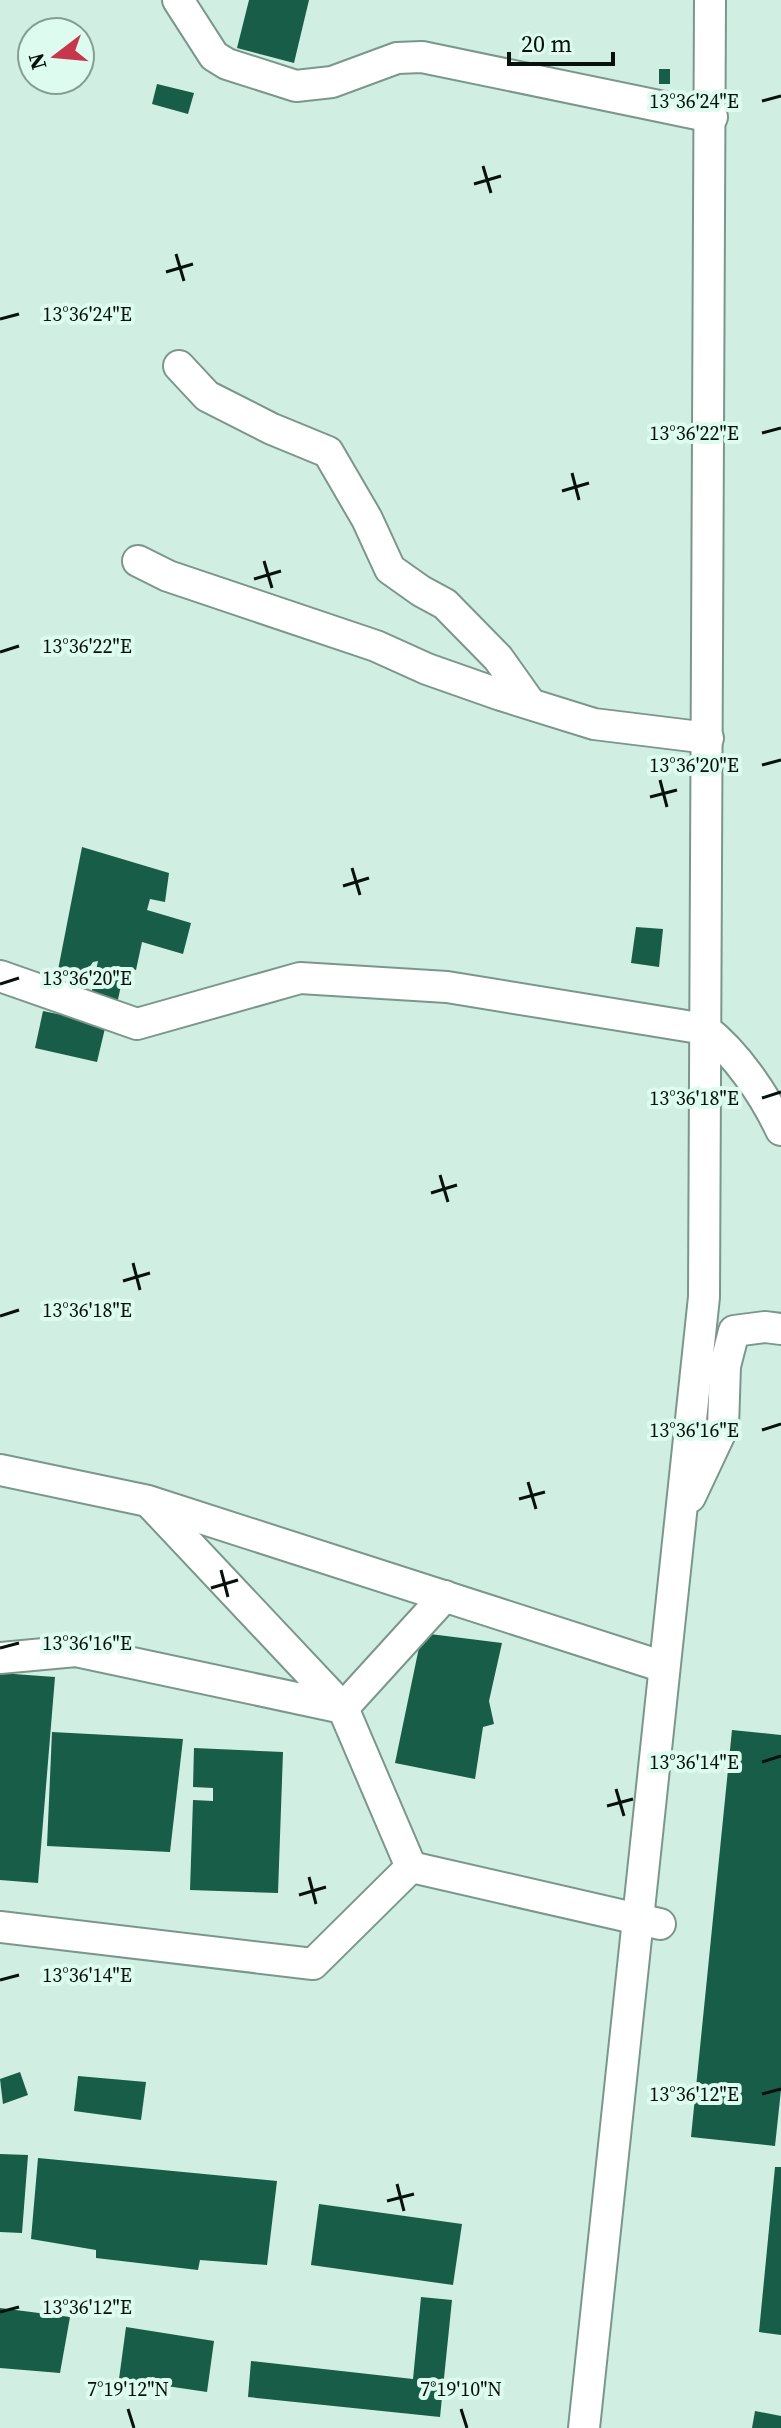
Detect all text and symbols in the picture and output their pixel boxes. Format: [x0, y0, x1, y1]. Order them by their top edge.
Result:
north arrow [16, 16, 96, 96]
scale bar [509, 16, 613, 66]
text: 20 m [521, 27, 572, 60]
text: N [20, 50, 53, 73]
text: 13°36'24"E [649, 87, 739, 115]
text: 13°36'24"E [42, 300, 132, 328]
text: 13°36'22"E [649, 419, 739, 447]
text: 13°36'22"E [42, 632, 132, 660]
text: 13°36'20"E [649, 751, 739, 779]
text: 13°36'20"E [42, 964, 132, 992]
text: 13°36'18"E [649, 1084, 739, 1112]
text: 13°36'18"E [42, 1296, 132, 1324]
text: 13°36'16"E [649, 1416, 739, 1444]
text: 13°36'16"E [42, 1629, 132, 1657]
text: 13°36'14"E [649, 1748, 739, 1776]
text: 13°36'14"E [42, 1961, 132, 1989]
text: 13°36'12"E [649, 2080, 739, 2108]
text: 13°36'12"E [42, 2293, 132, 2321]
text: 7°19'12"N [87, 2375, 169, 2403]
text: 7°19'10"N [420, 2375, 502, 2403]

